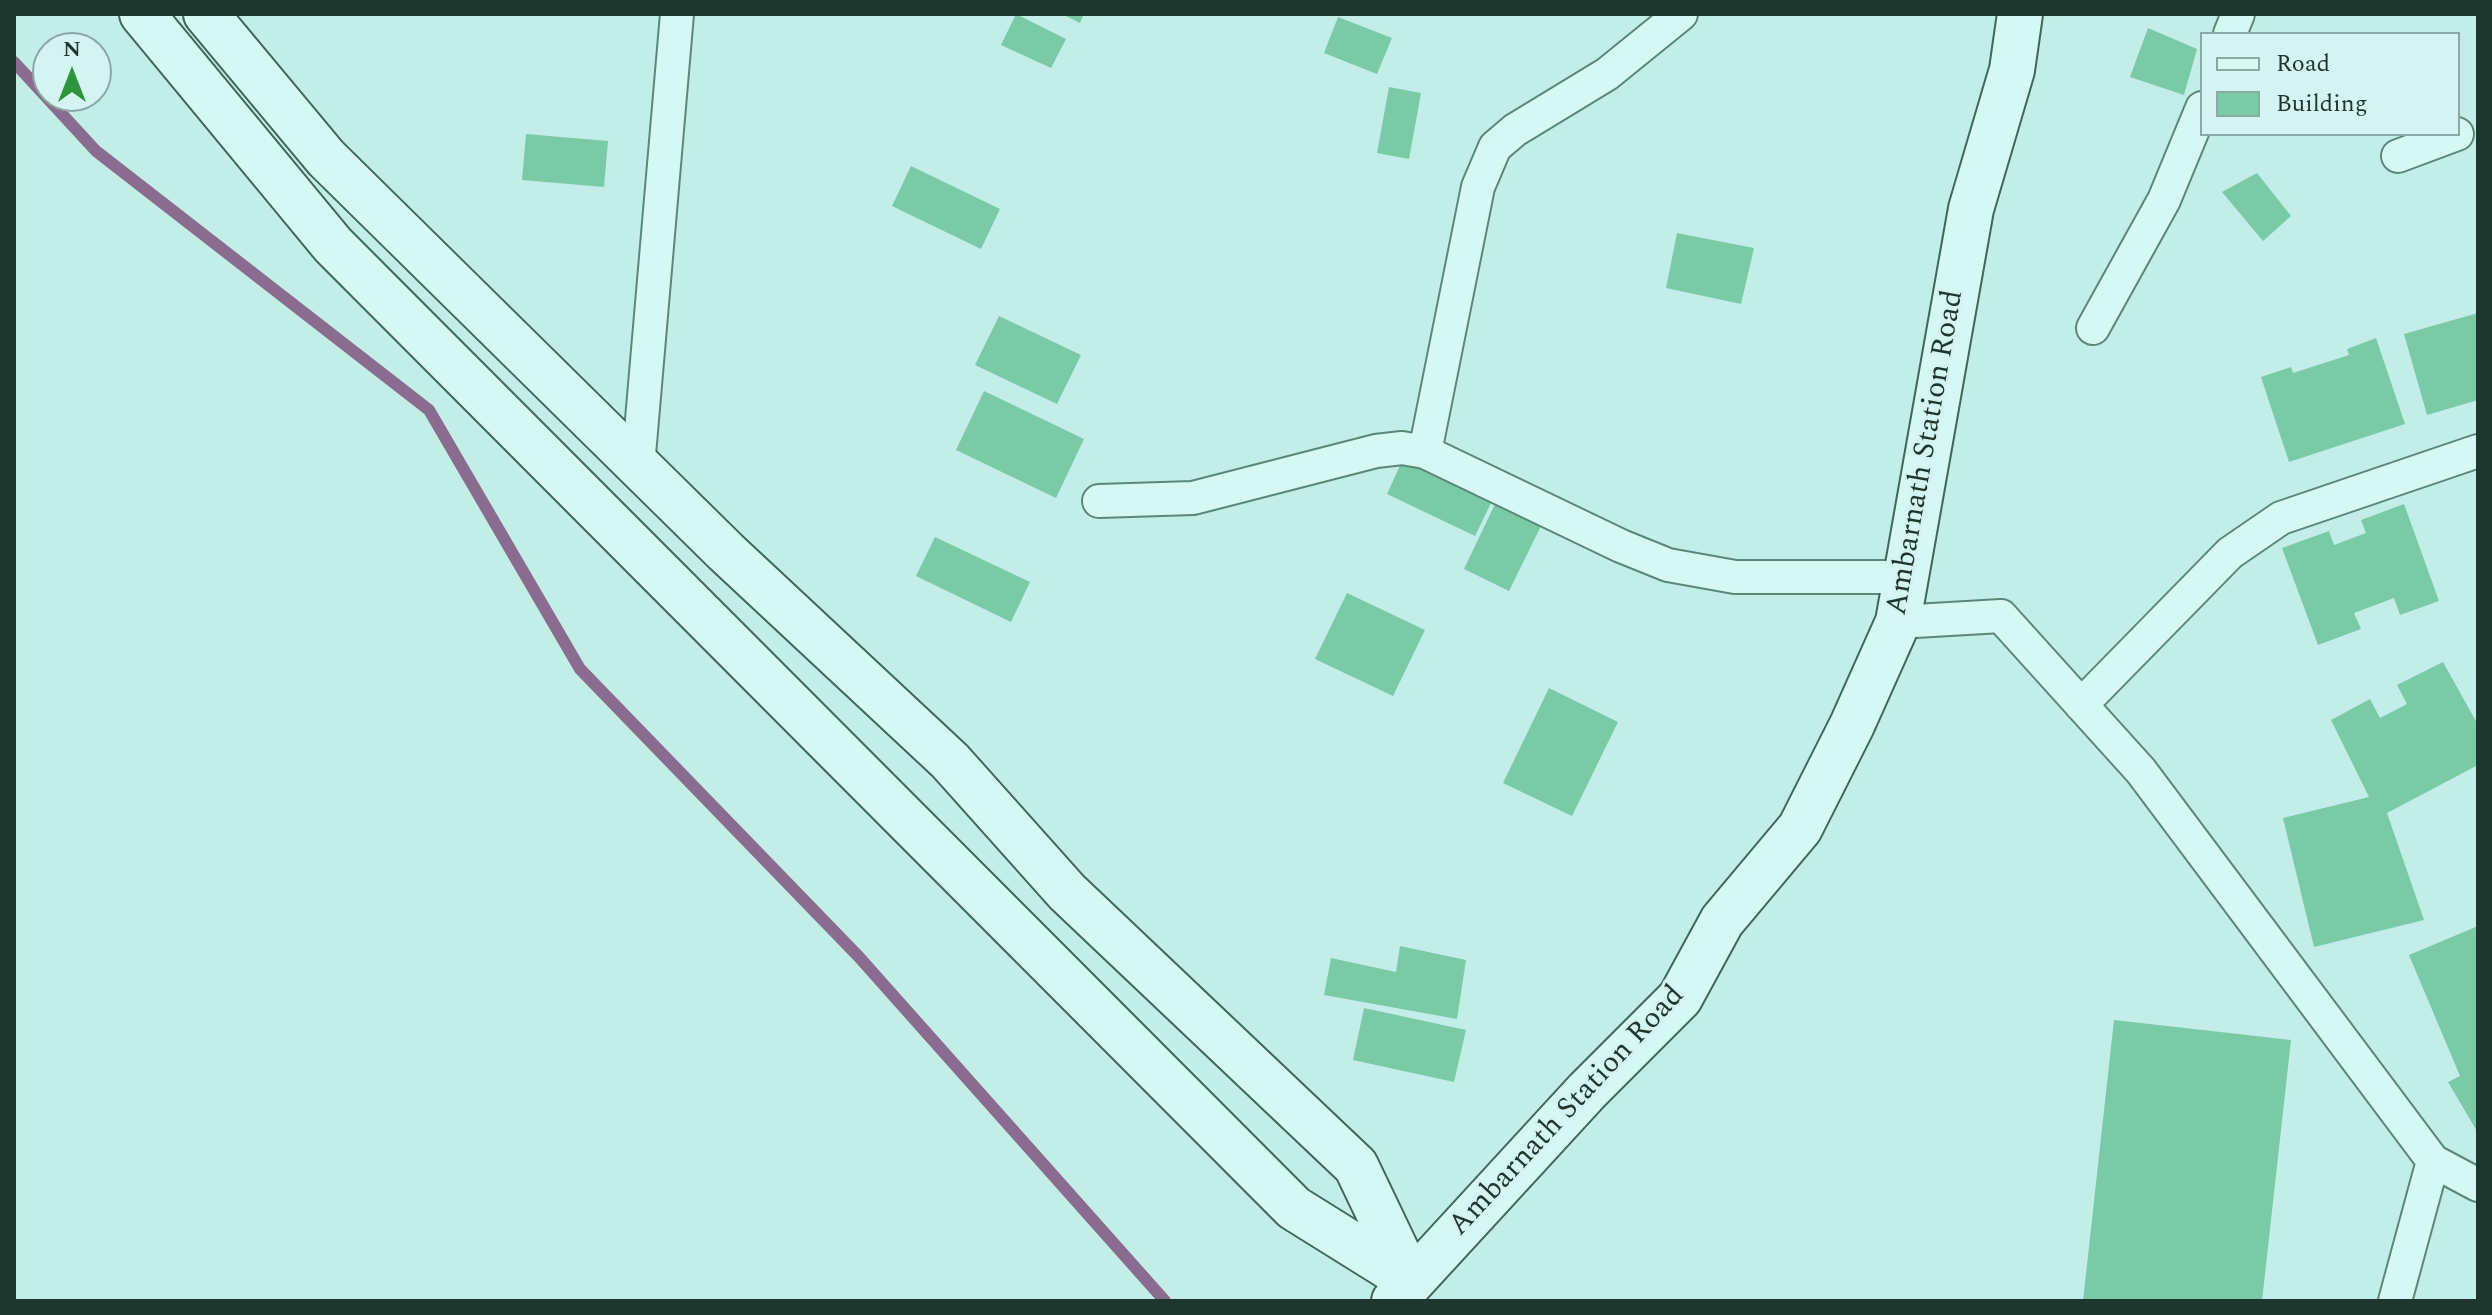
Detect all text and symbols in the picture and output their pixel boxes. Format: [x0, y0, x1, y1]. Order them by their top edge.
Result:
north arrow [32, 32, 112, 112]
legend [2200, 32, 2460, 136]
text: N [63, 33, 81, 66]
text: Road [2276, 46, 2330, 82]
text: Building [2276, 86, 2368, 122]
street label: Ambarnath Station Road [1881, 288, 1973, 618]
street label: Ambarnath Station Road [1443, 979, 1693, 1245]

